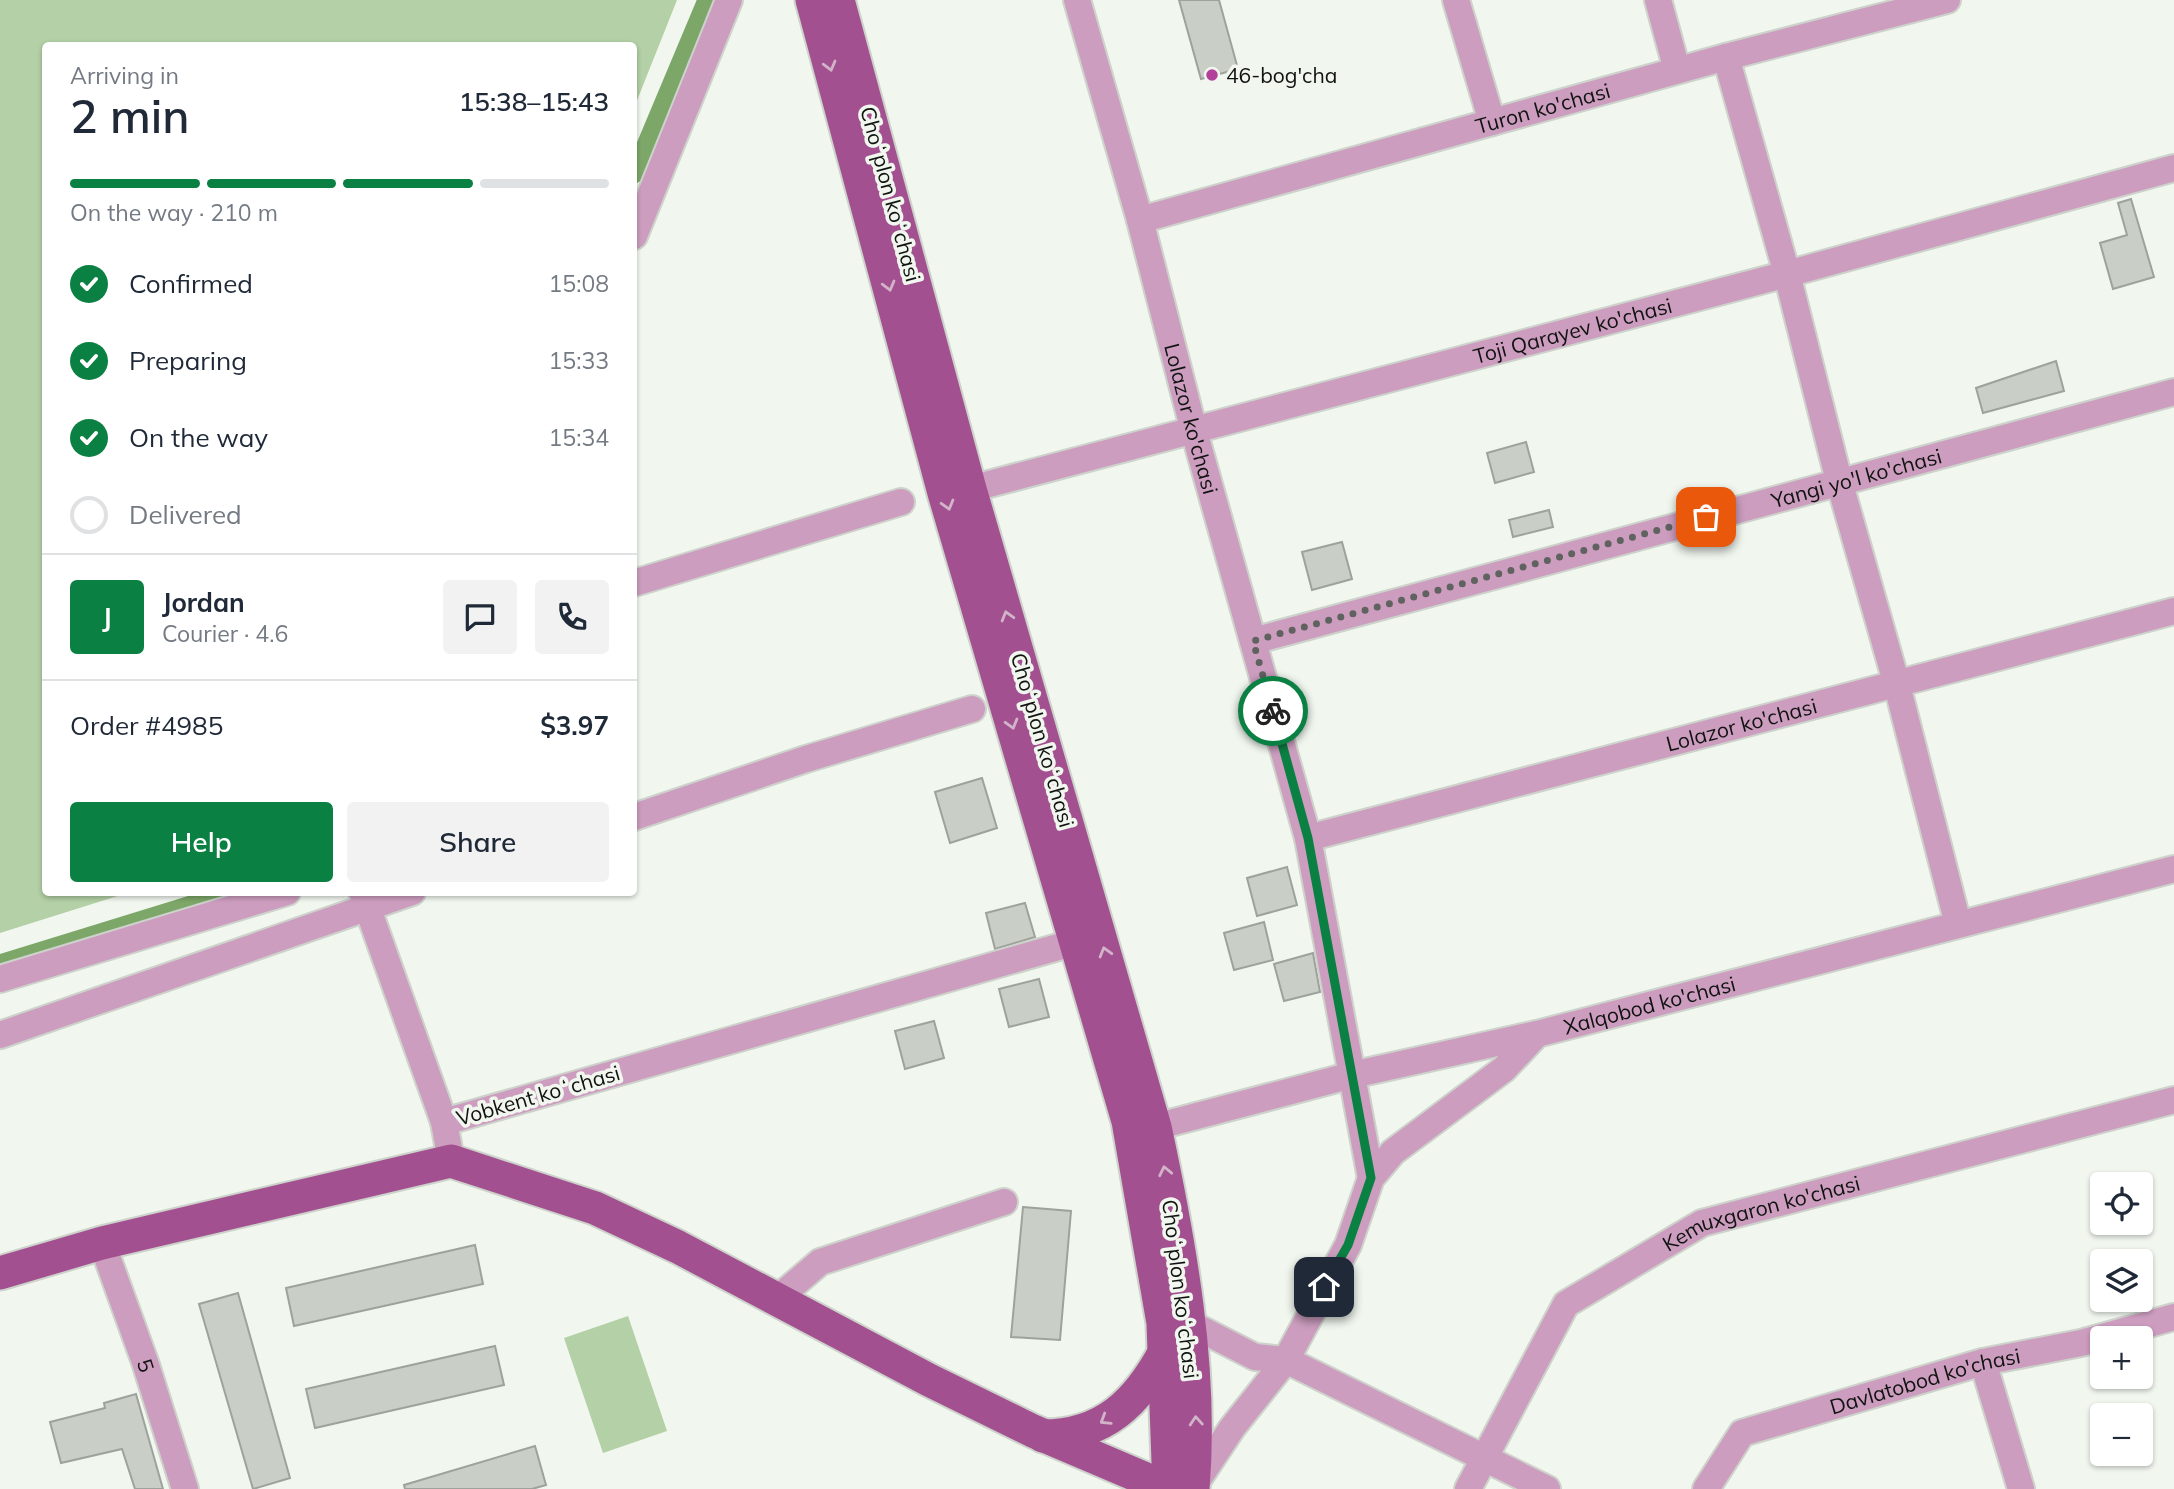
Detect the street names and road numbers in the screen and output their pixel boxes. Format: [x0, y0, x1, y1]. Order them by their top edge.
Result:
street label: Turon ko'chasi [1472, 77, 1613, 139]
street label: Choʻplon koʻchasi [855, 104, 927, 284]
street label: Toji Qarayev ko'chasi [1470, 292, 1675, 369]
street label: Lolazor ko'chasi [1159, 341, 1224, 497]
street label: Yangi yo'l ko'chasi [1767, 442, 1944, 514]
street label: Choʻplon koʻchasi [1006, 650, 1080, 830]
street label: Lolazor ko'chasi [1663, 692, 1819, 757]
street label: Xalqobod ko'chasi [1561, 970, 1738, 1040]
street label: Vobkent koʻchasi [453, 1059, 623, 1131]
street label: Kemuxgaron ko'chasi [1658, 1169, 1863, 1257]
street label: Choʻplon koʻchasi [1157, 1198, 1205, 1380]
street label: Davlatobod ko'chasi [1827, 1342, 2022, 1419]
street label: 5 [132, 1355, 160, 1375]

